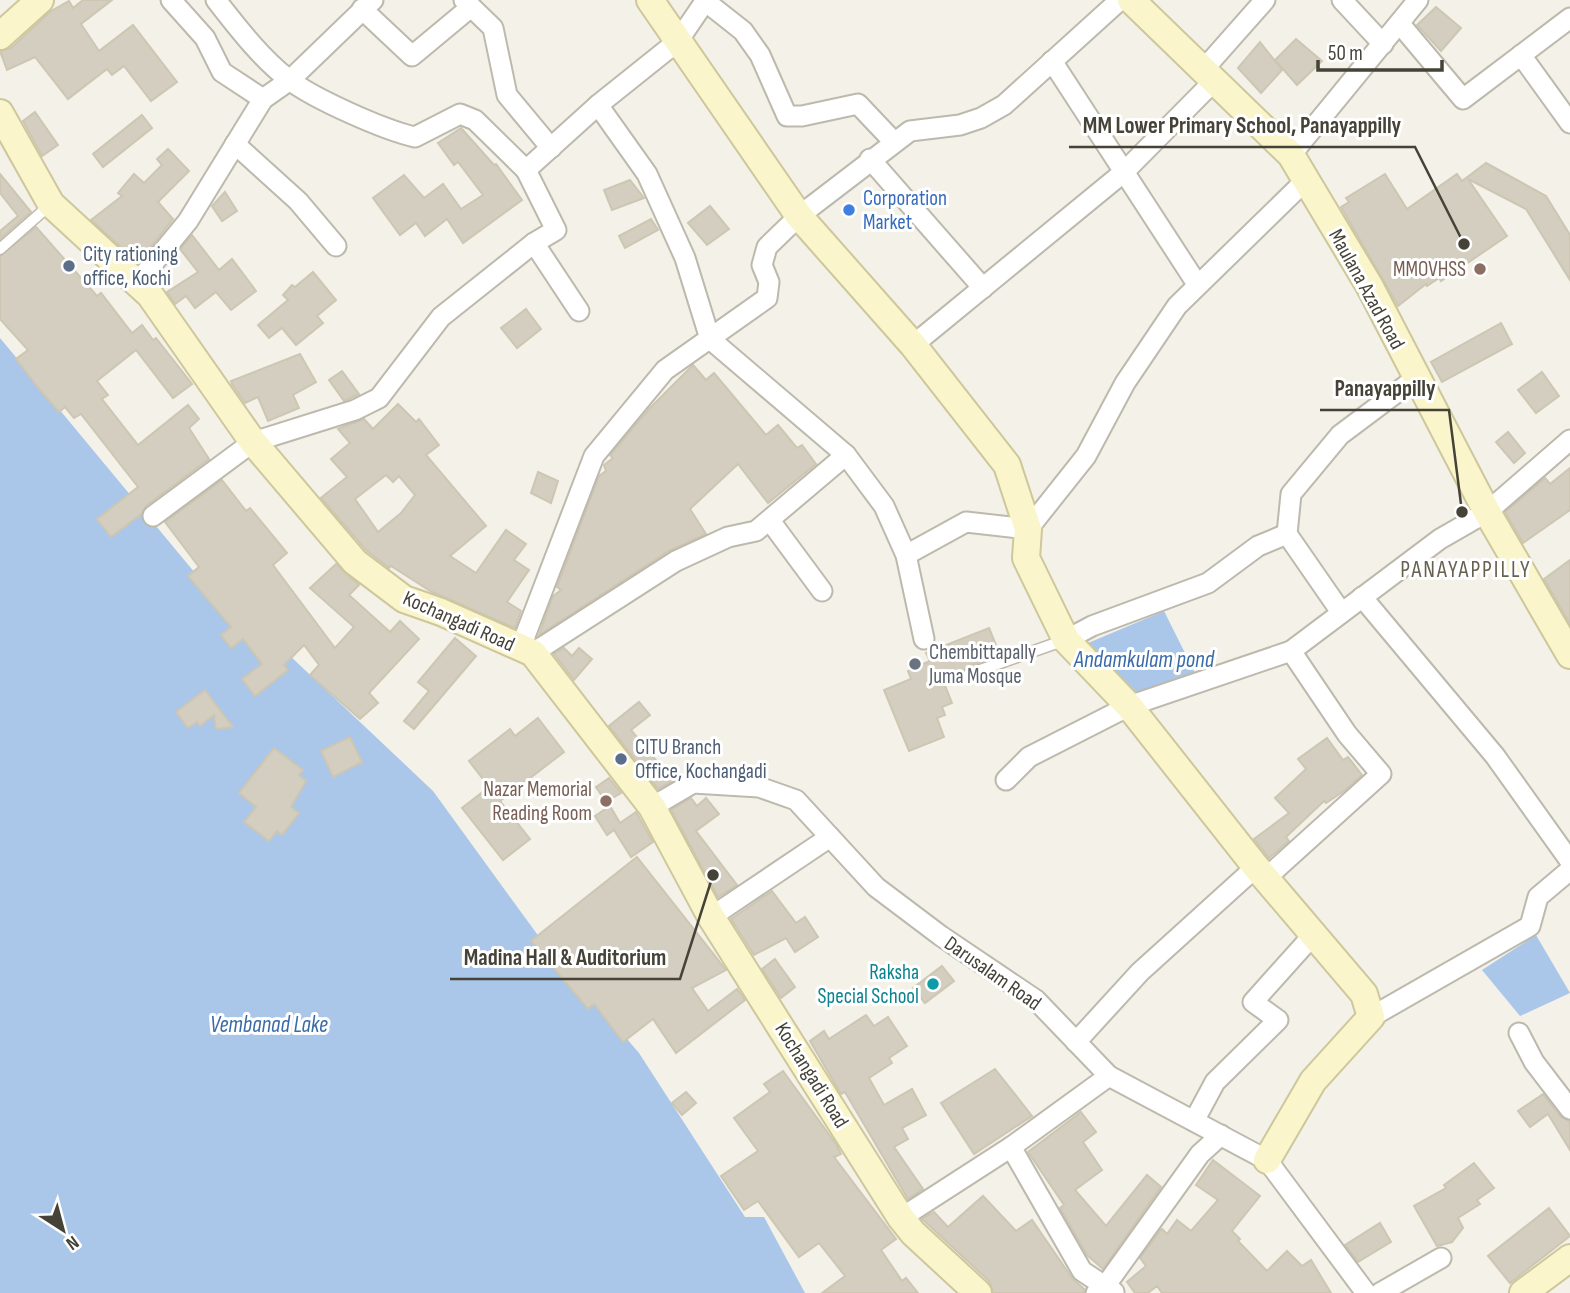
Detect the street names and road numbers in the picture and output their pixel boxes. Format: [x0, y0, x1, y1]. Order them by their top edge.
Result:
street label: Maulana Azad Road [1323, 225, 1410, 354]
street label: Kochangadi Road [399, 586, 518, 657]
street label: Darusalam Road [939, 931, 1046, 1016]
street label: Kochangadi Road [769, 1018, 854, 1133]

